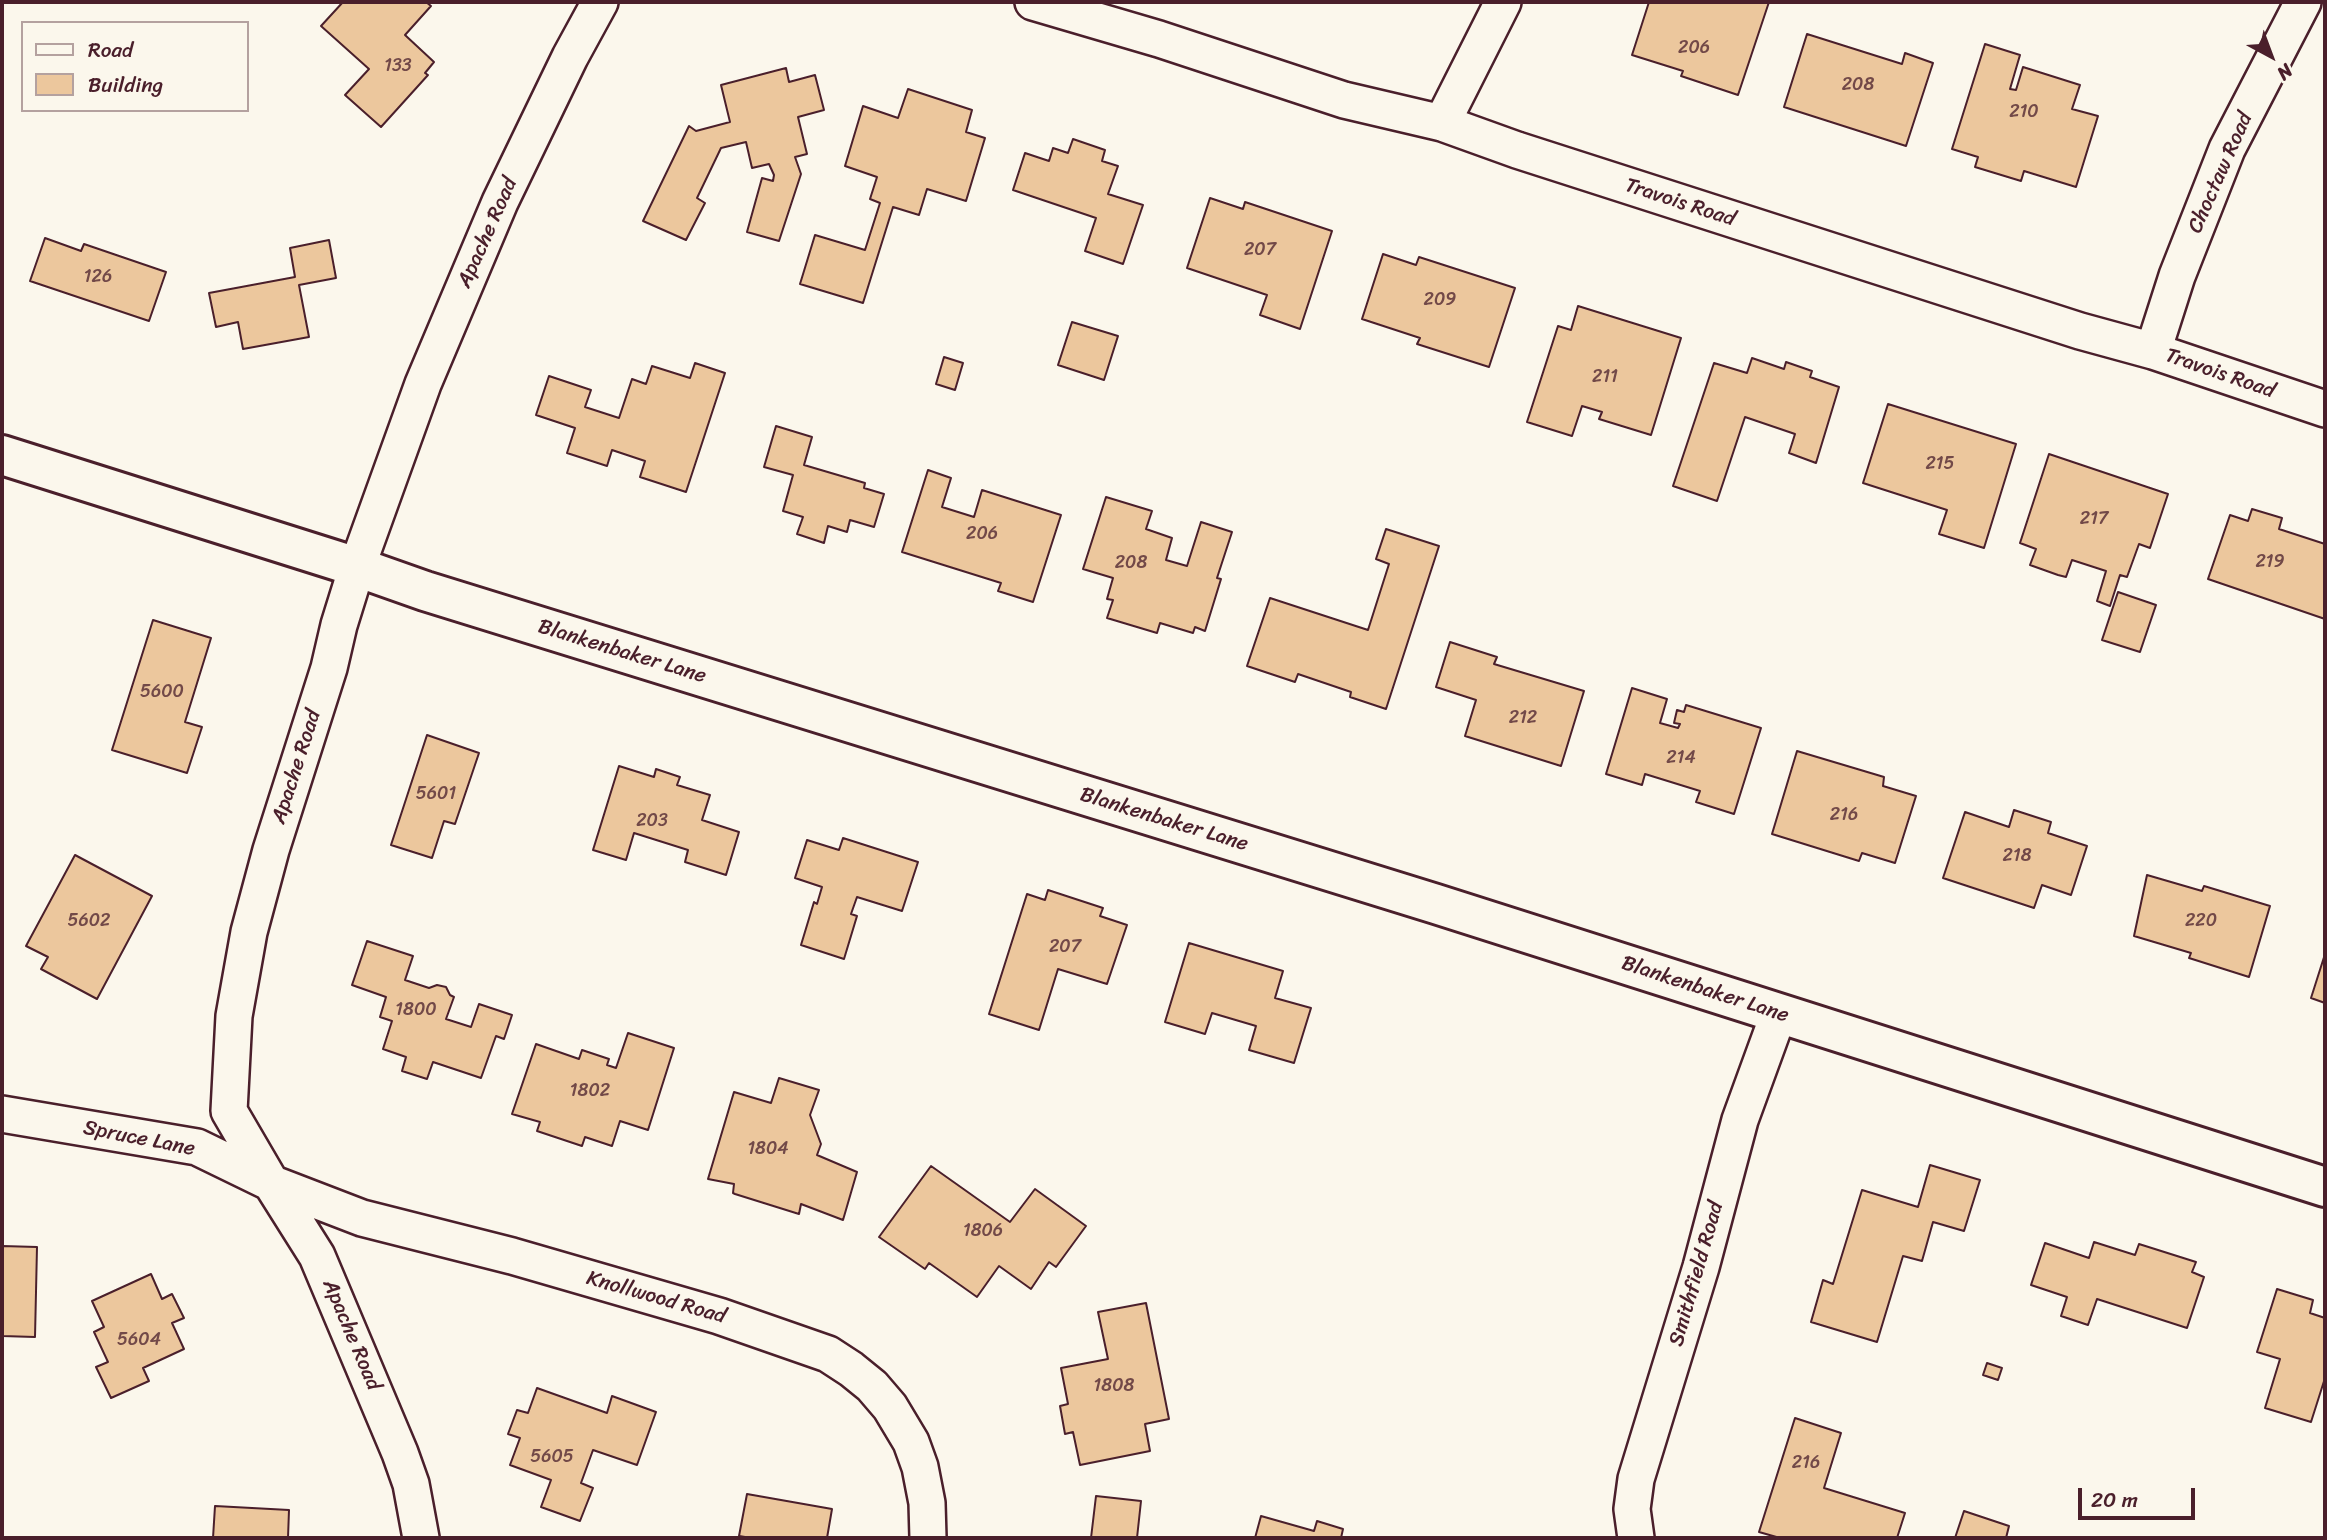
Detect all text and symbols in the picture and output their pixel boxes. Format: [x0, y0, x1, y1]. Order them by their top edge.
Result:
legend [21, 21, 248, 112]
north arrow [2236, 21, 2306, 91]
text: Road [88, 31, 133, 69]
house number: 206 [1678, 37, 1710, 59]
house number: 133 [384, 55, 412, 77]
text: N [2269, 55, 2301, 89]
text: Building [88, 66, 163, 104]
house number: 208 [1842, 74, 1874, 96]
house number: 210 [2009, 101, 2039, 123]
street label: Choctaw Road [2183, 109, 2259, 237]
street label: Travois Road [1622, 173, 1738, 233]
street label: Apache Road [452, 174, 524, 292]
house number: 207 [1244, 239, 1276, 261]
house number: 126 [84, 266, 112, 288]
house number: 209 [1424, 289, 1456, 311]
street label: Travois Road [2162, 343, 2278, 405]
house number: 211 [1592, 366, 1618, 388]
house number: 215 [1925, 453, 1955, 475]
house number: 217 [2080, 508, 2108, 530]
house number: 206 [966, 523, 998, 545]
house number: 219 [2255, 551, 2285, 573]
house number: 208 [1115, 552, 1147, 574]
street label: Blankenbaker Lane [535, 614, 709, 690]
house number: 5600 [140, 681, 184, 703]
street label: Apache Road [267, 707, 327, 827]
house number: 212 [1509, 707, 1537, 729]
house number: 214 [1666, 747, 1696, 769]
street label: Blankenbaker Lane [1077, 782, 1251, 858]
house number: 5601 [416, 783, 456, 805]
house number: 216 [1830, 804, 1858, 826]
house number: 203 [636, 810, 668, 832]
house number: 218 [2003, 845, 2031, 867]
house number: 5602 [68, 910, 110, 932]
house number: 220 [2185, 910, 2217, 932]
house number: 207 [1049, 936, 1081, 958]
street label: Blankenbaker Lane [1618, 951, 1792, 1029]
house number: 1800 [395, 999, 437, 1021]
house number: 1802 [570, 1080, 610, 1102]
street label: Spruce Lane [81, 1116, 197, 1162]
house number: 1804 [747, 1138, 789, 1160]
street label: Smithfield Road [1664, 1199, 1730, 1349]
house number: 1806 [963, 1220, 1003, 1242]
street label: Knollwood Road [583, 1266, 729, 1330]
street label: Apache Road [316, 1276, 386, 1394]
house number: 5604 [117, 1329, 161, 1351]
house number: 1808 [1094, 1375, 1134, 1397]
house number: 5605 [530, 1446, 574, 1468]
house number: 216 [1792, 1452, 1820, 1474]
scale bar [2082, 1474, 2199, 1518]
text: 20 m [2091, 1481, 2138, 1519]

